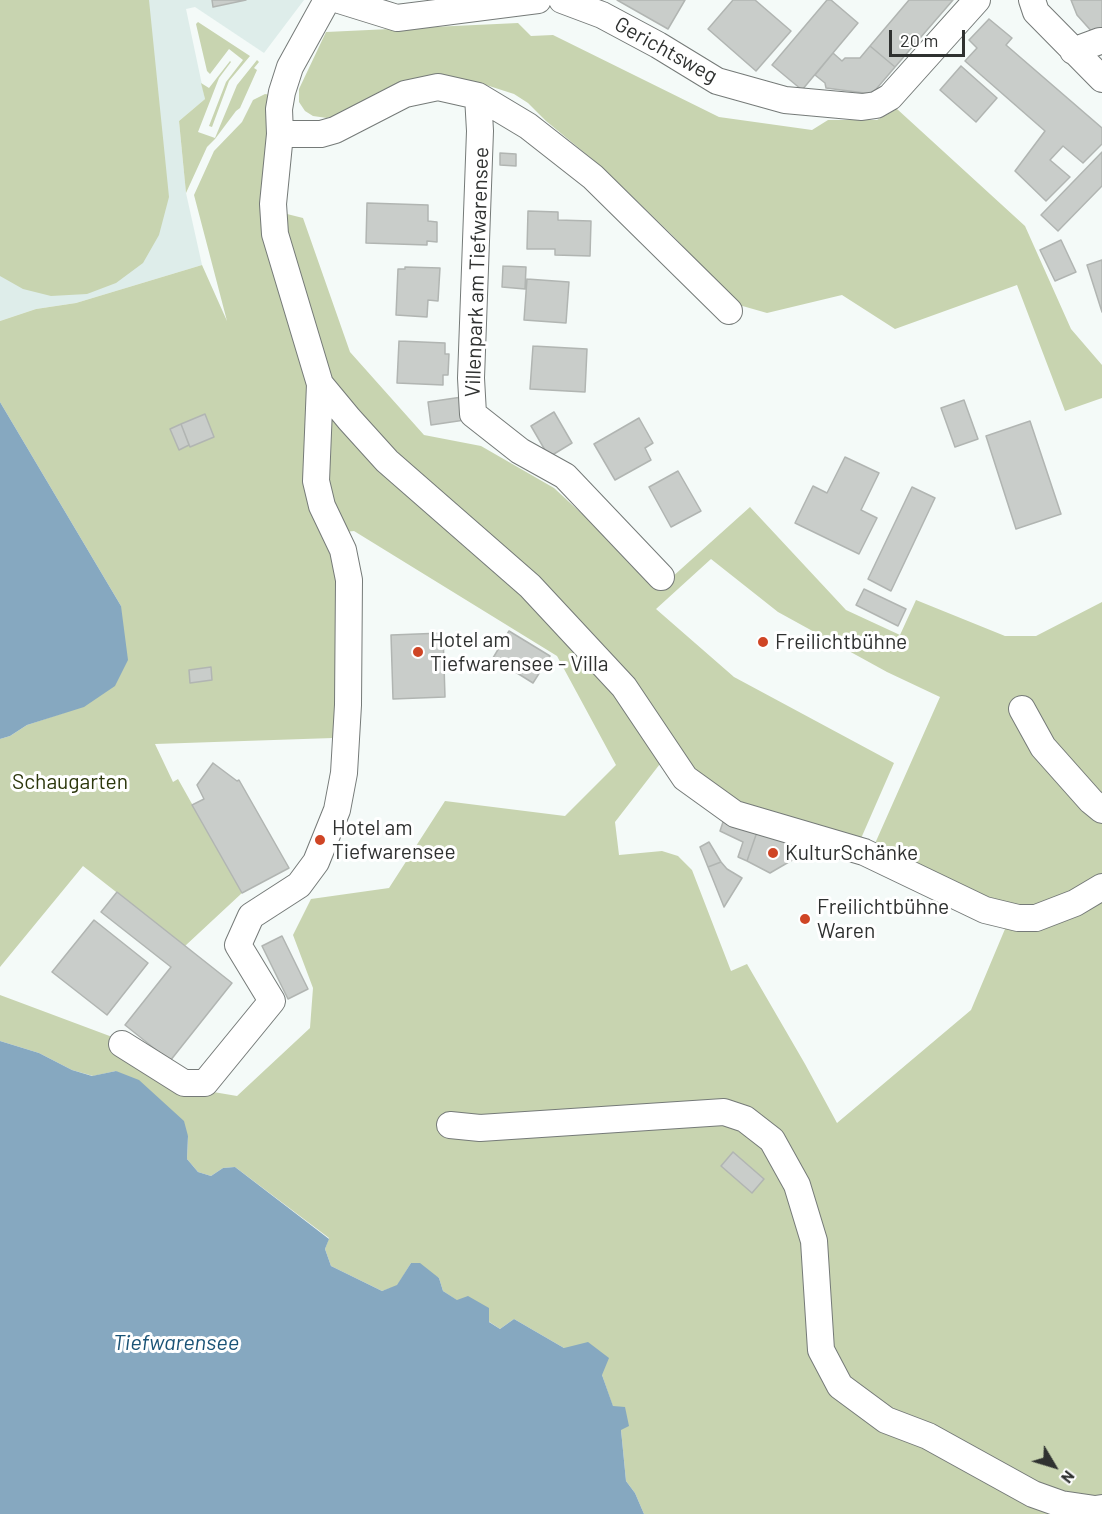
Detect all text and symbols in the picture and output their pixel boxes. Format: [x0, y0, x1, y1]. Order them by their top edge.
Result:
street label: Gerichtsweg [610, 11, 722, 89]
scale bar [892, 18, 968, 56]
text: 20 m [900, 29, 938, 51]
street label: Villenpark am Tiefwarensee [460, 146, 494, 398]
place label: Hotel am Tiefwarensee - Villa [430, 627, 608, 677]
place label: Freilichtbühne [775, 629, 907, 655]
marker: Freilichtbühne [756, 635, 770, 649]
marker: Hotel am Tiefwarensee - Villa [411, 645, 425, 659]
park label: Schaugarten [12, 769, 128, 795]
place label: Hotel am Tiefwarensee [332, 815, 456, 865]
marker: Hotel am Tiefwarensee [313, 833, 327, 847]
place label: KulturSchänke [785, 840, 918, 866]
marker: KulturSchänke [766, 846, 780, 860]
place label: Freilichtbühne Waren [817, 894, 949, 944]
marker: Freilichtbühne Waren [798, 912, 812, 926]
water label: Tiefwarensee [113, 1330, 239, 1356]
north arrow [1024, 1436, 1084, 1496]
text: N [1058, 1467, 1079, 1487]

